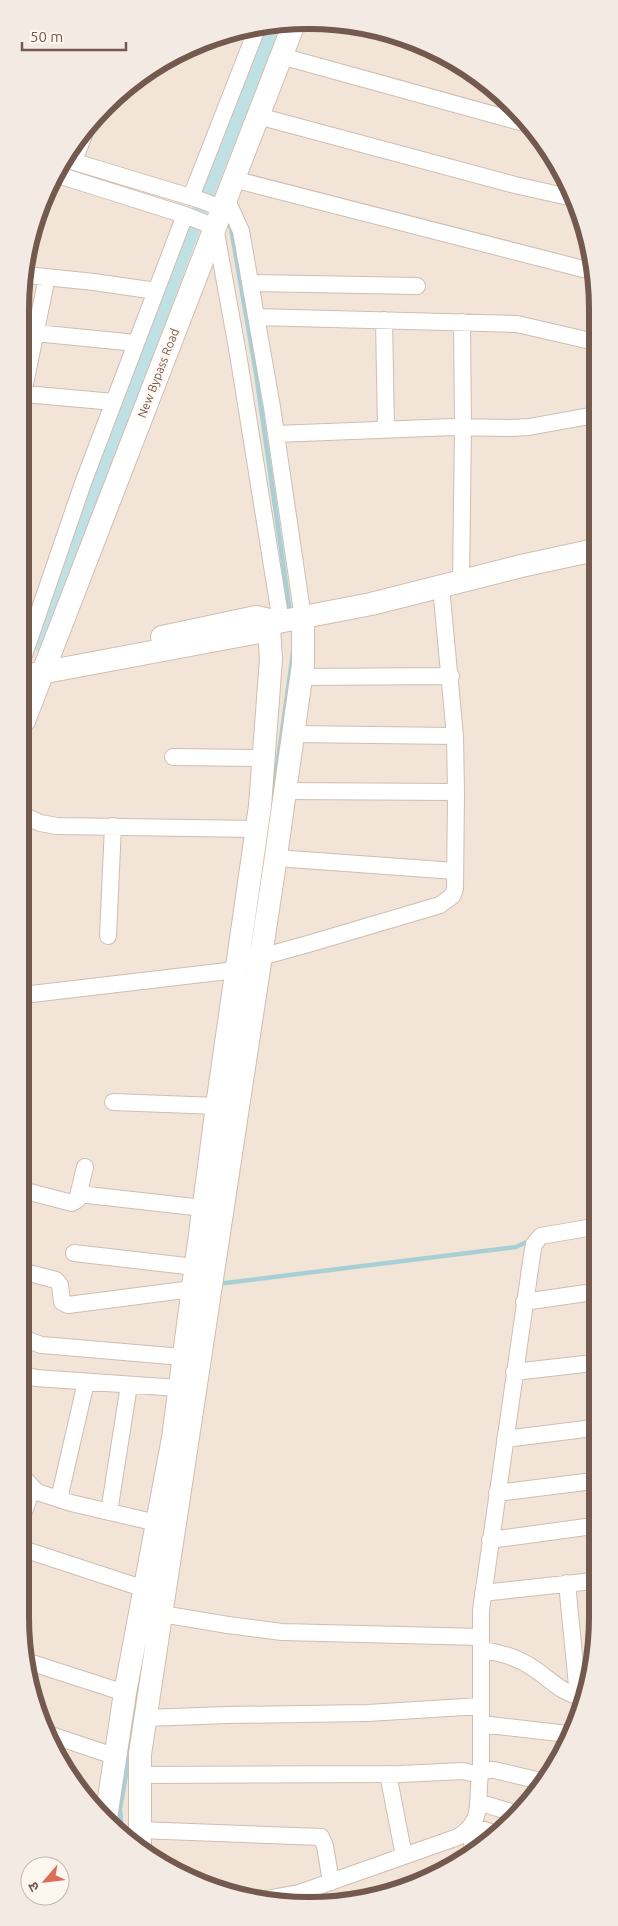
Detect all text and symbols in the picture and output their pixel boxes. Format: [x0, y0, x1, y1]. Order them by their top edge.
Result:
scale bar [22, 20, 126, 52]
text: 50 m [30, 28, 63, 45]
street label: New Bypass Road [135, 326, 181, 420]
north arrow [20, 1856, 70, 1906]
text: उ [24, 1879, 43, 1894]

